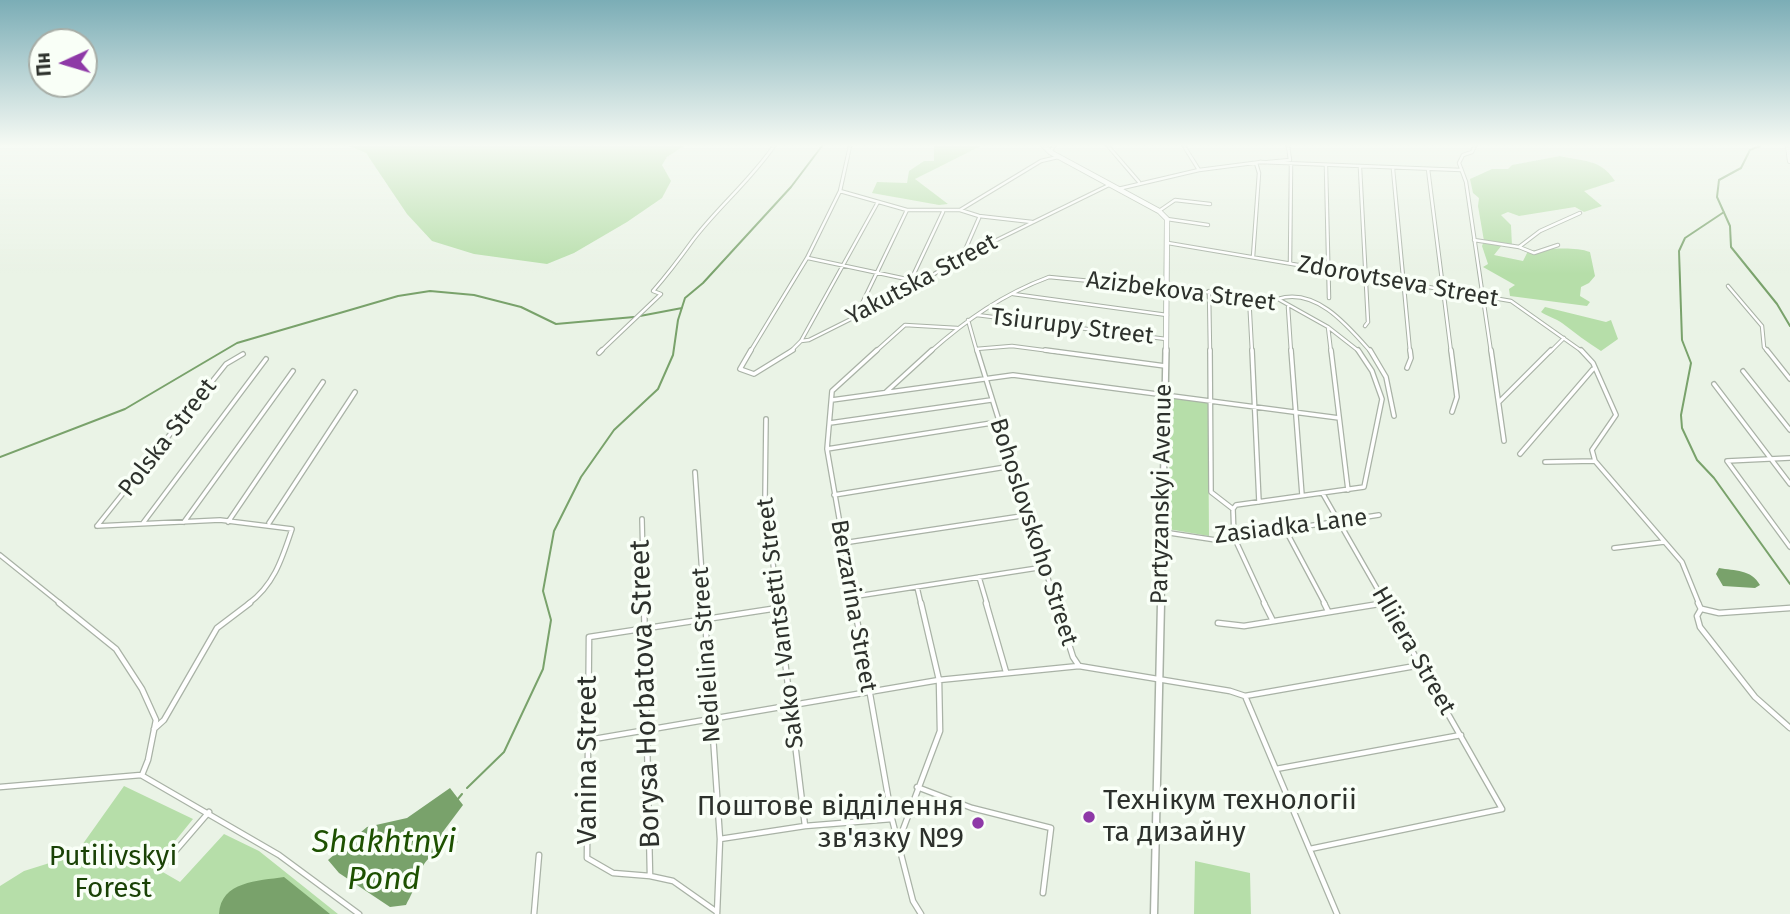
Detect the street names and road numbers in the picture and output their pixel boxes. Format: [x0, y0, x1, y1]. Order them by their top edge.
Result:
street label: Yakutska Street [842, 228, 1002, 332]
street label: Zdorovtseva Street [1295, 250, 1501, 314]
street label: Azizbekova Street [1085, 266, 1277, 318]
street label: Tsiurupy Street [989, 303, 1155, 351]
street label: Polska Street [113, 373, 223, 503]
street label: Partyzanskyi Avenue [1146, 383, 1178, 605]
street label: Bohoslovskoho Street [983, 415, 1083, 649]
street label: Sakko I Vantsetti Street [751, 496, 811, 750]
street label: Zasiadka Lane [1213, 503, 1369, 551]
street label: Berzarina Street [824, 518, 882, 694]
street label: Borysa Horbatova Street [624, 539, 668, 849]
street label: Nedielina Street [686, 566, 728, 744]
street label: Hliiera Street [1365, 582, 1461, 720]
street label: Vanina Street [571, 675, 605, 845]

